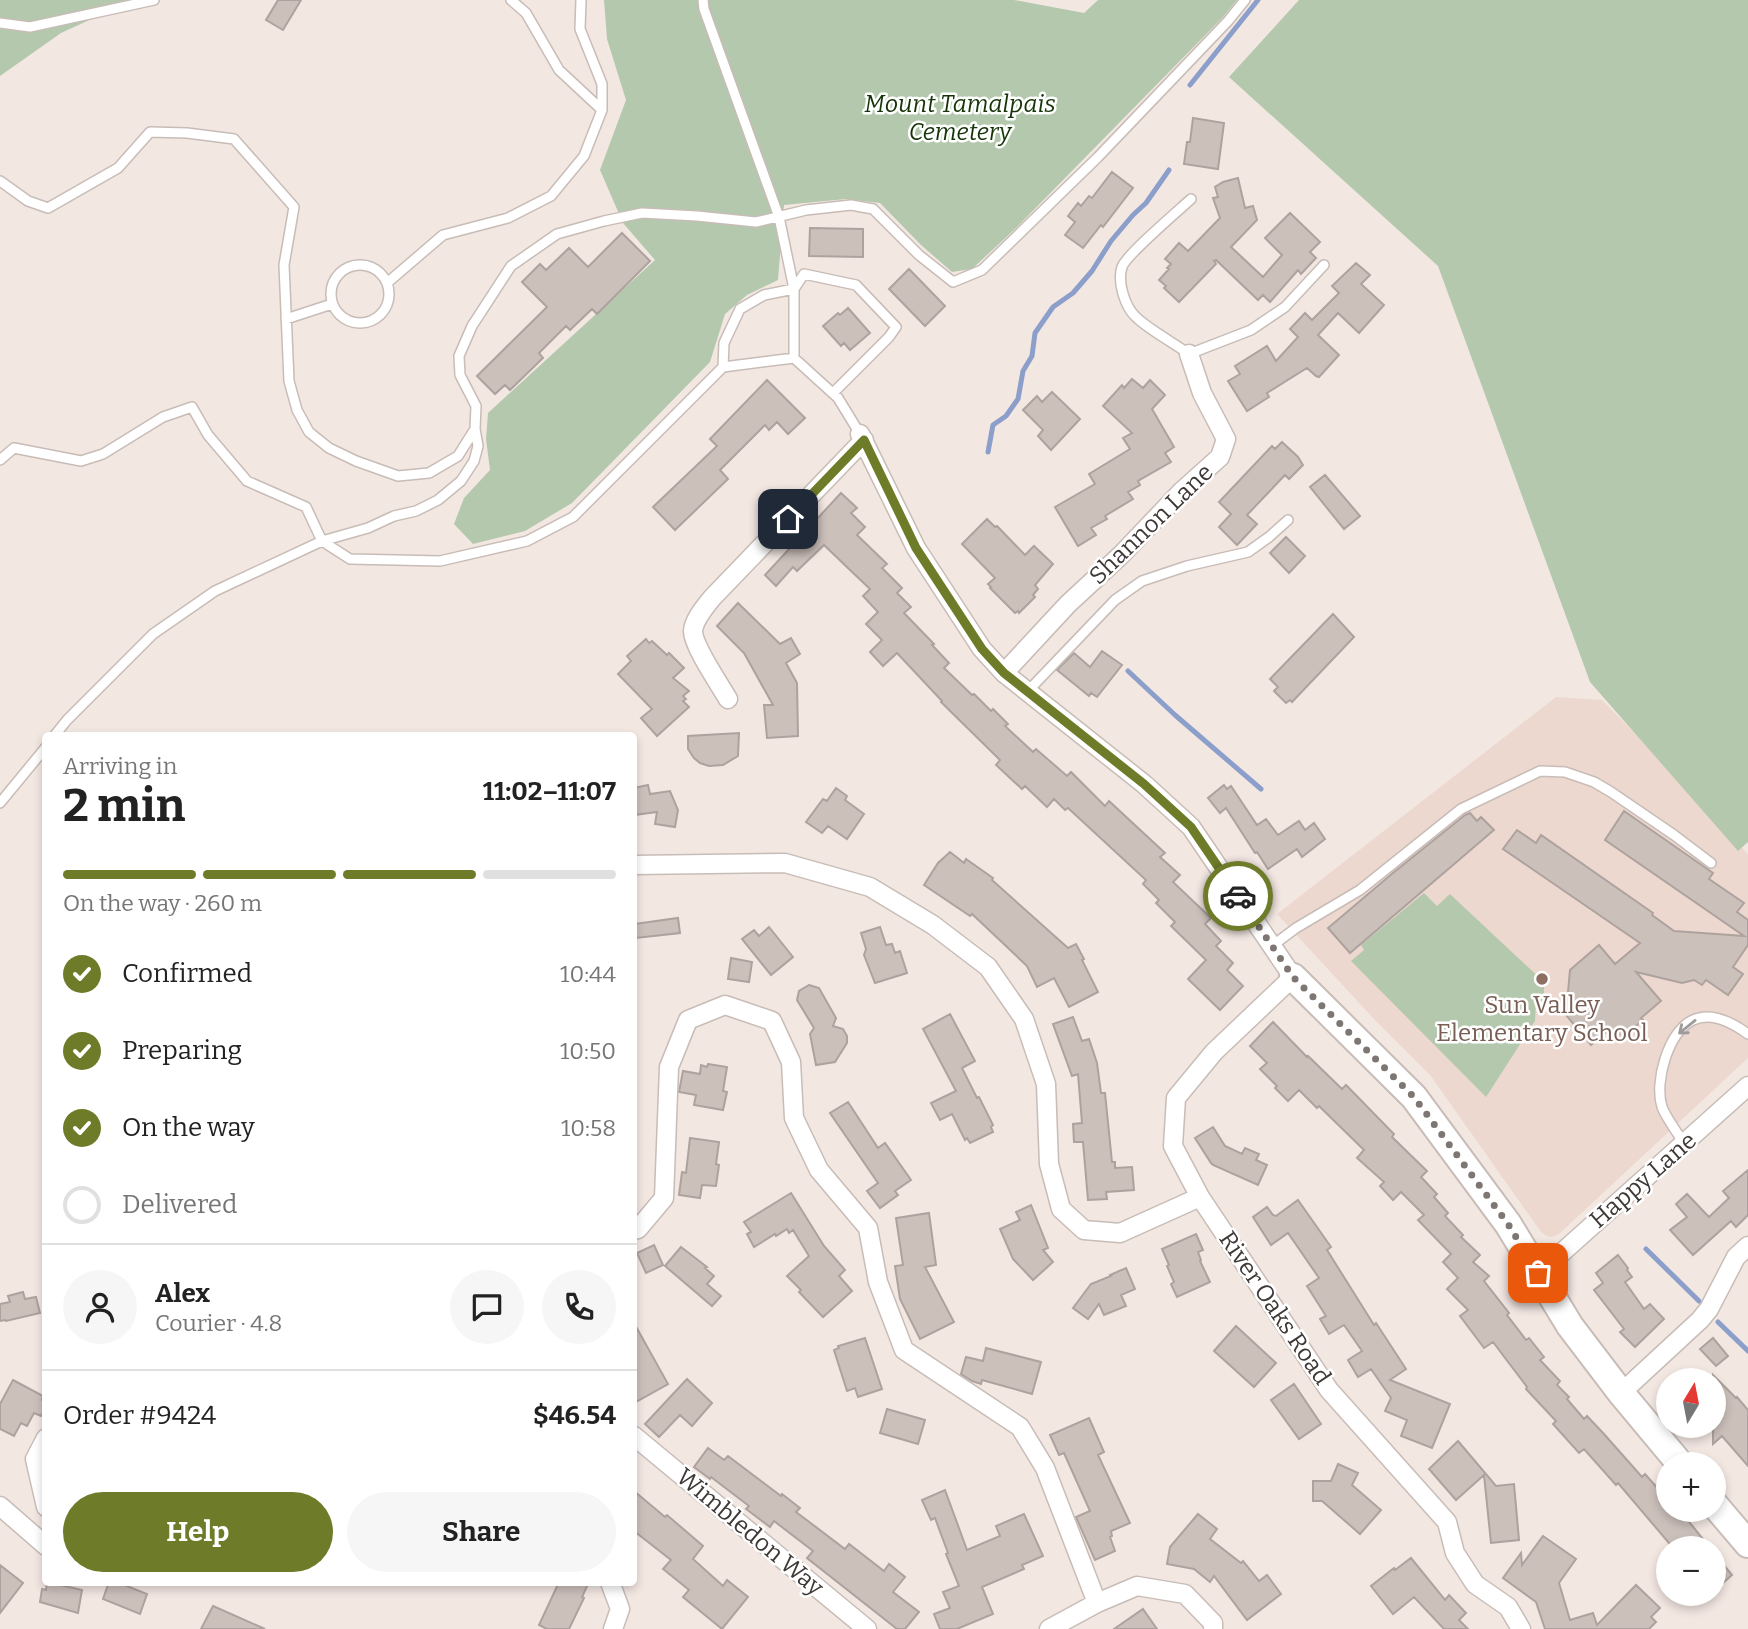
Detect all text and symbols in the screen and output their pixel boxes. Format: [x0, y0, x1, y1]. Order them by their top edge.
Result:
park label: Mount Tamalpais Cemetery [864, 90, 1056, 146]
street label: Shannon Lane [1083, 458, 1219, 590]
pin [758, 489, 818, 549]
icon: home [769, 500, 807, 538]
text: Arriving in [63, 752, 177, 780]
text: 11:02–11:07 [483, 776, 616, 807]
text: 2 min [63, 778, 185, 833]
courier [1203, 861, 1273, 931]
icon: car [1219, 877, 1257, 915]
text: On the way · 260 m [63, 889, 262, 917]
icon: check [63, 955, 101, 993]
text: Confirmed [122, 958, 252, 989]
text: 10:44 [560, 960, 616, 988]
marker: Sun Valley Elementary School [1534, 971, 1550, 987]
place label: Sun Valley Elementary School [1436, 991, 1648, 1047]
one-way arrow [1678, 1018, 1696, 1034]
icon: check [63, 1032, 101, 1070]
text: Preparing [122, 1035, 242, 1066]
text: 10:50 [560, 1037, 616, 1065]
icon: check [63, 1109, 101, 1147]
text: On the way [122, 1112, 255, 1143]
text: 10:58 [561, 1114, 616, 1142]
street label: Happy Lane [1584, 1126, 1702, 1234]
text: Delivered [122, 1189, 237, 1220]
street label: River Oaks Road [1213, 1226, 1337, 1390]
pin [1508, 1243, 1568, 1303]
icon: bag [1519, 1254, 1557, 1292]
button: person [63, 1270, 137, 1344]
button: chat [450, 1270, 524, 1344]
button: phone [542, 1270, 616, 1344]
text: Alex [155, 1278, 210, 1309]
text: Courier · 4.8 [155, 1309, 282, 1337]
north arrow [1656, 1368, 1726, 1438]
map controls [1656, 1368, 1726, 1606]
text: Order #9424 [63, 1400, 216, 1431]
text: $46.54 [533, 1400, 616, 1431]
button: + [1656, 1452, 1726, 1522]
street label: Wimbledon Way [671, 1462, 829, 1602]
button: Help [63, 1492, 333, 1572]
button: Share [347, 1492, 616, 1572]
button: − [1656, 1536, 1726, 1606]

